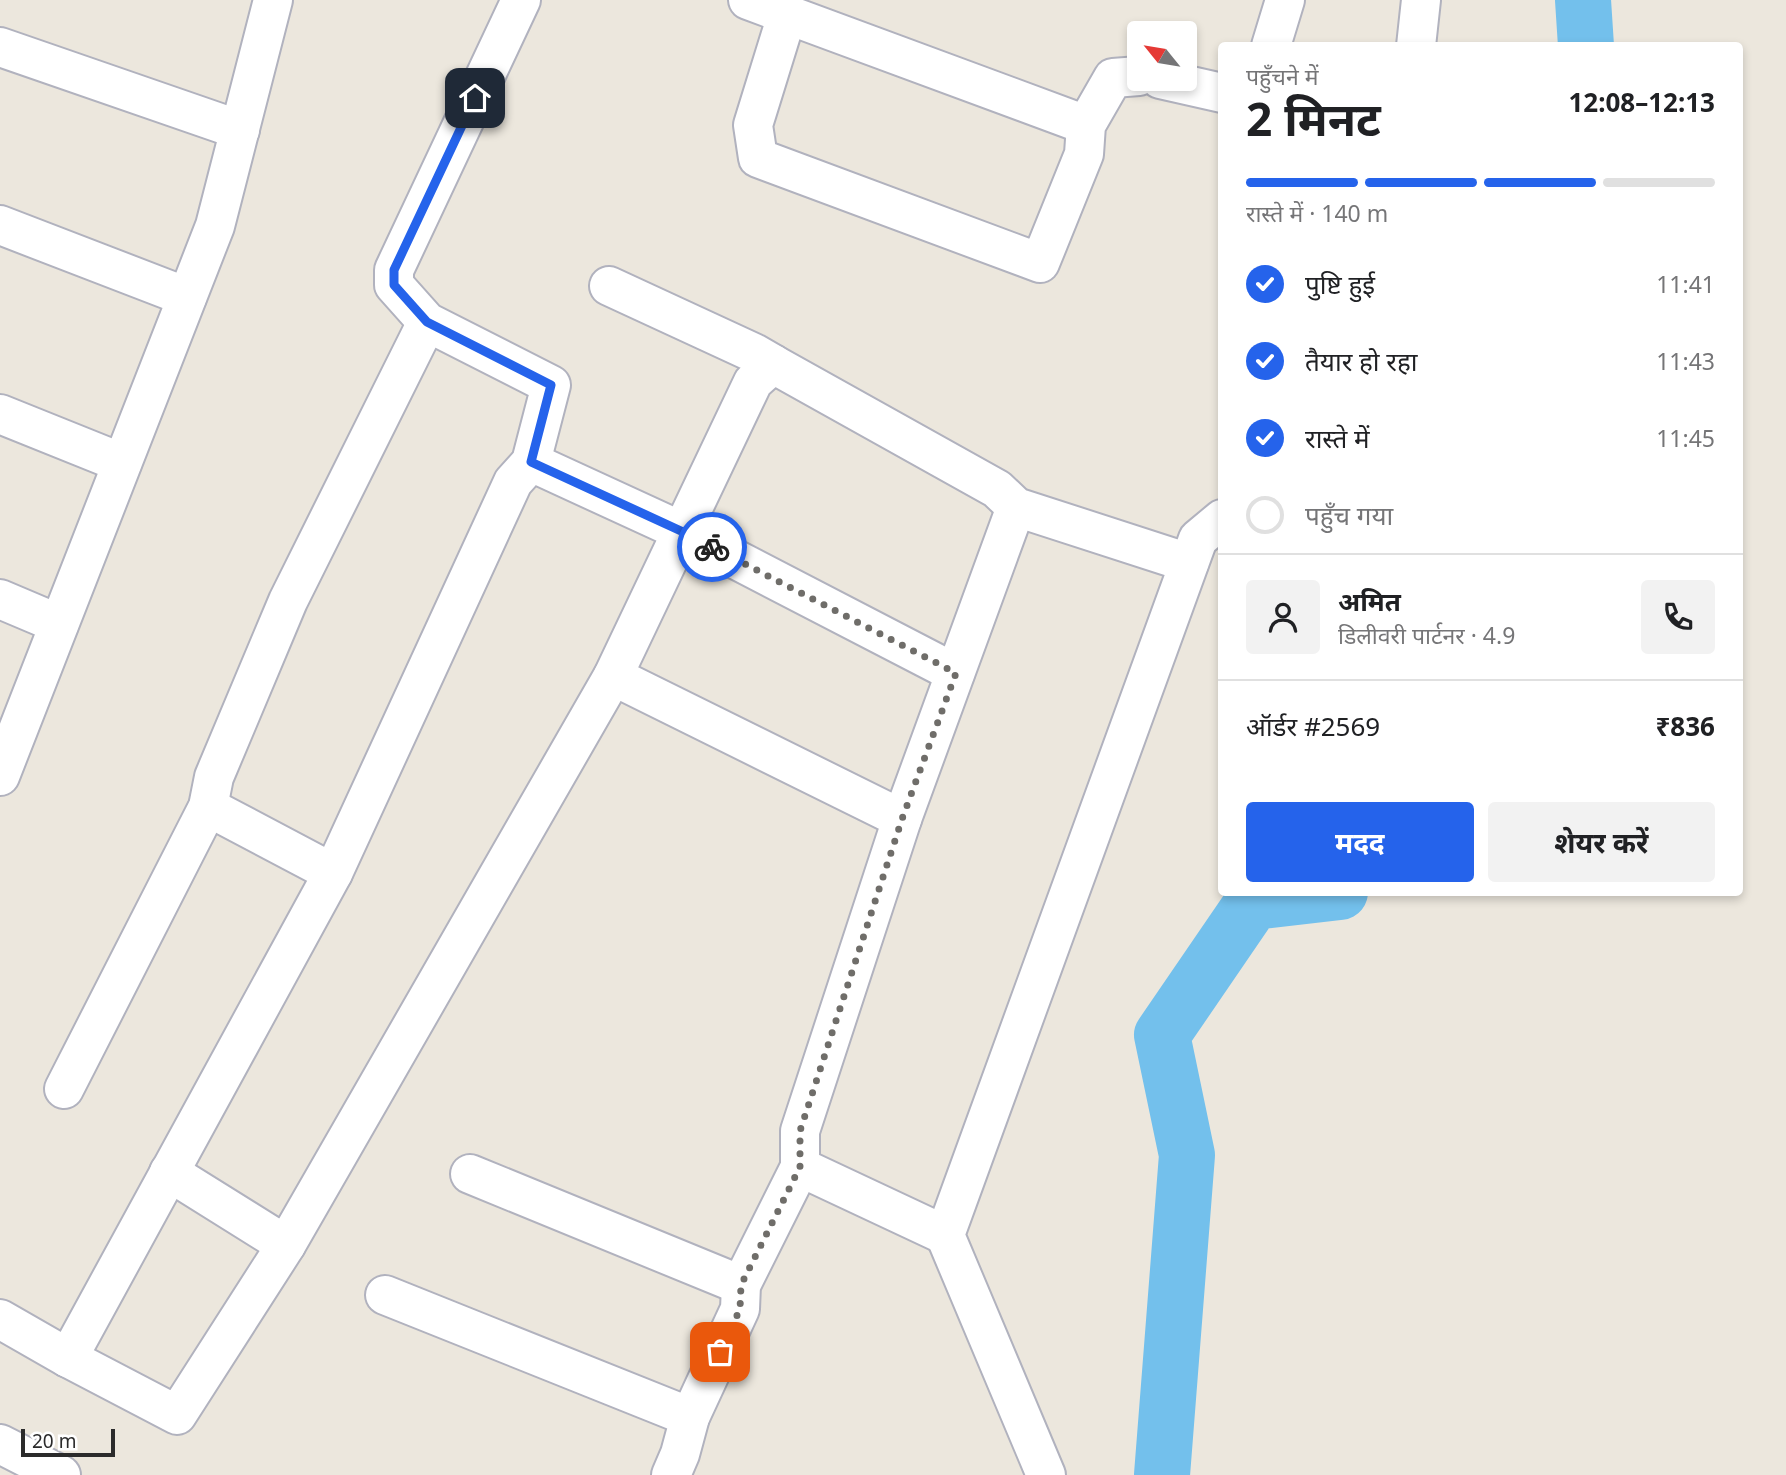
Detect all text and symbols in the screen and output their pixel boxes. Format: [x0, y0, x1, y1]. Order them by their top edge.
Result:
north arrow [1127, 21, 1197, 91]
map controls [1127, 21, 1197, 91]
text: पहुँचने में [1246, 60, 1318, 92]
pin [445, 68, 505, 128]
icon: home [456, 79, 494, 117]
text: 12:08–12:13 [1568, 84, 1715, 120]
text: 2 मिनट [1246, 87, 1381, 149]
text: रास्ते में · 140 m [1246, 197, 1388, 229]
icon: check [1246, 265, 1284, 303]
text: पुष्टि हुई [1305, 266, 1375, 302]
text: 11:41 [1656, 268, 1715, 300]
icon: check [1246, 342, 1284, 380]
text: तैयार हो रहा [1305, 343, 1418, 379]
text: 11:43 [1656, 345, 1715, 377]
icon: check [1246, 419, 1284, 457]
text: रास्ते में [1305, 420, 1370, 456]
text: 11:45 [1656, 422, 1715, 454]
text: पहुँच गया [1305, 497, 1393, 533]
courier [677, 512, 747, 582]
icon: bike [693, 528, 731, 566]
button: person [1246, 580, 1320, 654]
button: phone [1641, 580, 1715, 654]
text: अमित [1338, 583, 1401, 619]
text: डिलीवरी पार्टनर · 4.9 [1338, 619, 1515, 651]
text: ऑर्डर #2569 [1246, 708, 1380, 744]
text: ₹836 [1656, 708, 1715, 744]
button: मदद [1246, 802, 1474, 882]
button: शेयर करें [1488, 802, 1715, 882]
pin [690, 1322, 750, 1382]
icon: bag [701, 1333, 739, 1371]
scale bar [21, 1426, 116, 1458]
text: 20 m [32, 1428, 76, 1454]

